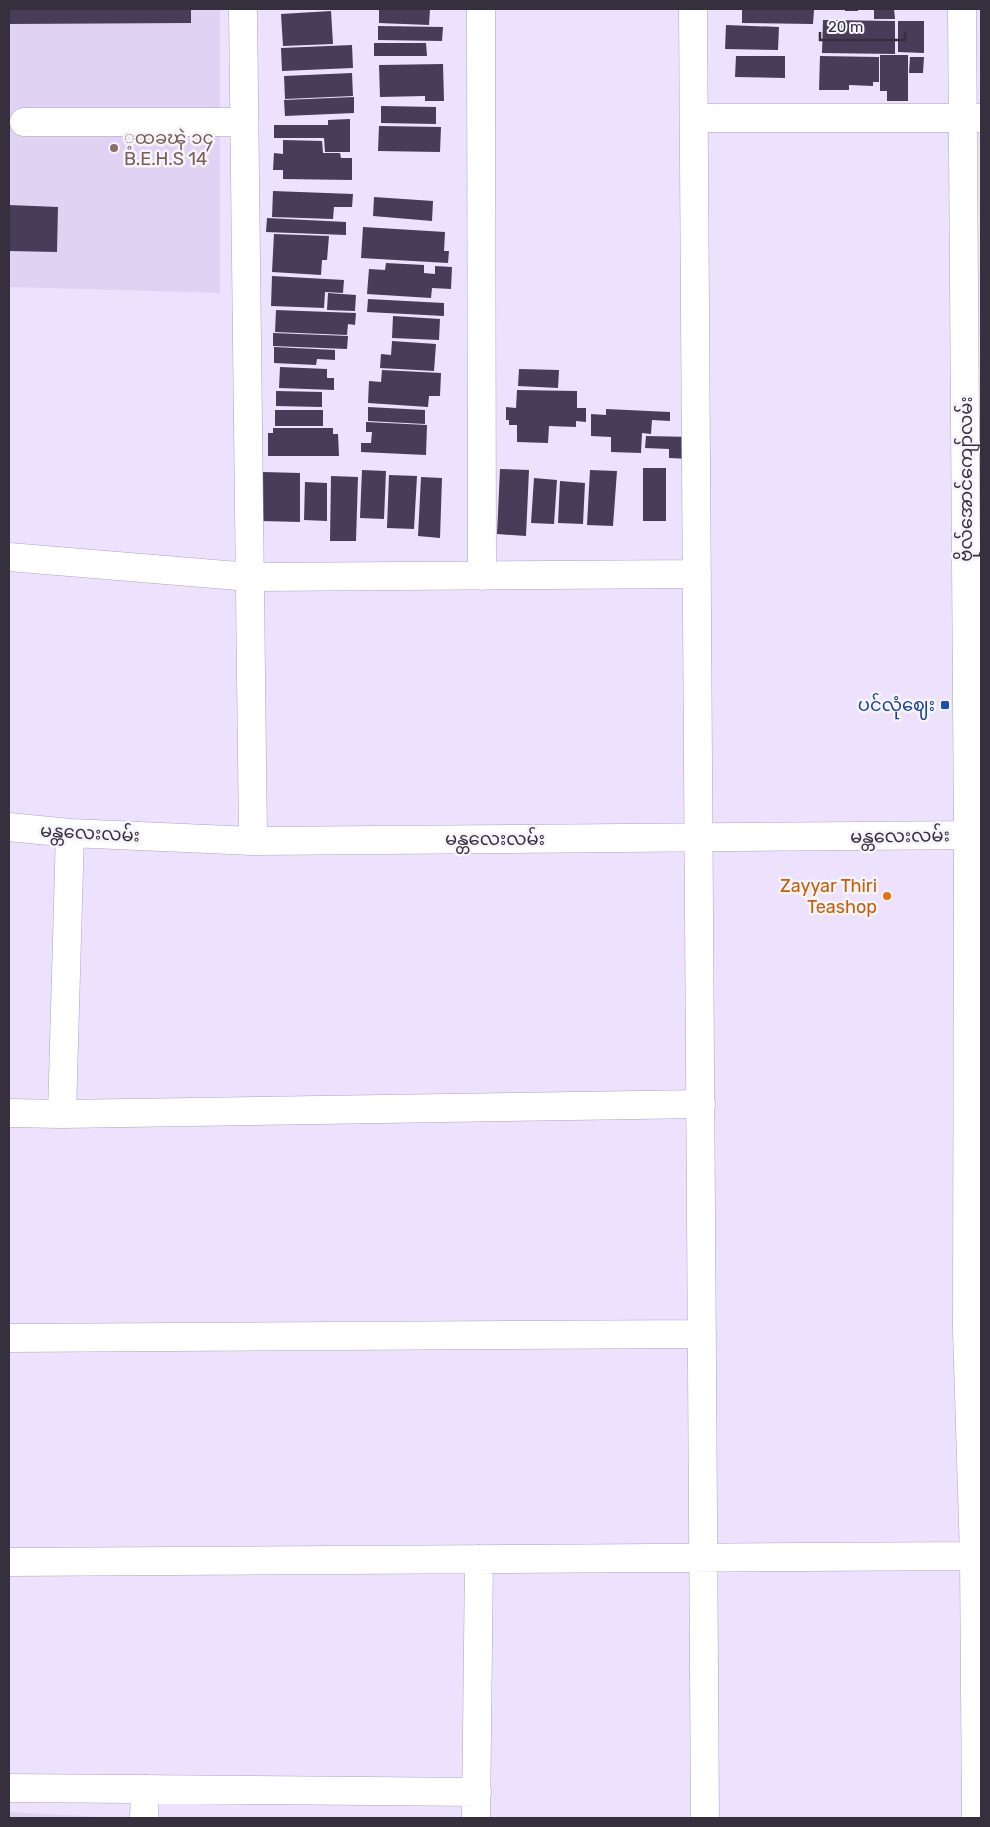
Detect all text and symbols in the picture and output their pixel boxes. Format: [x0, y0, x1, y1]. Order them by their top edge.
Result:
scale bar [820, 10, 905, 42]
text: 20 m [828, 18, 863, 36]
place label: ့ထခၾဲ ၁၄ B.E.H.S 14 [124, 127, 214, 170]
marker: ့ထခၾဲ ၁၄ B.E.H.S 14 [108, 142, 120, 154]
street label: ဗိုလ်အောင်ကျော်လမ်း [952, 396, 981, 562]
place label: ပင်လုံဈေး [858, 692, 935, 720]
marker: ပင်လုံဈေး [939, 699, 951, 711]
street label: မန္တလေးလမ်း [39, 817, 141, 851]
street label: မန္တလေးလမ်း [850, 822, 950, 852]
street label: မန္တလေးလမ်း [445, 826, 545, 854]
place label: Zayyar Thiri Teashop [780, 875, 877, 918]
marker: Zayyar Thiri Teashop [881, 890, 893, 902]

